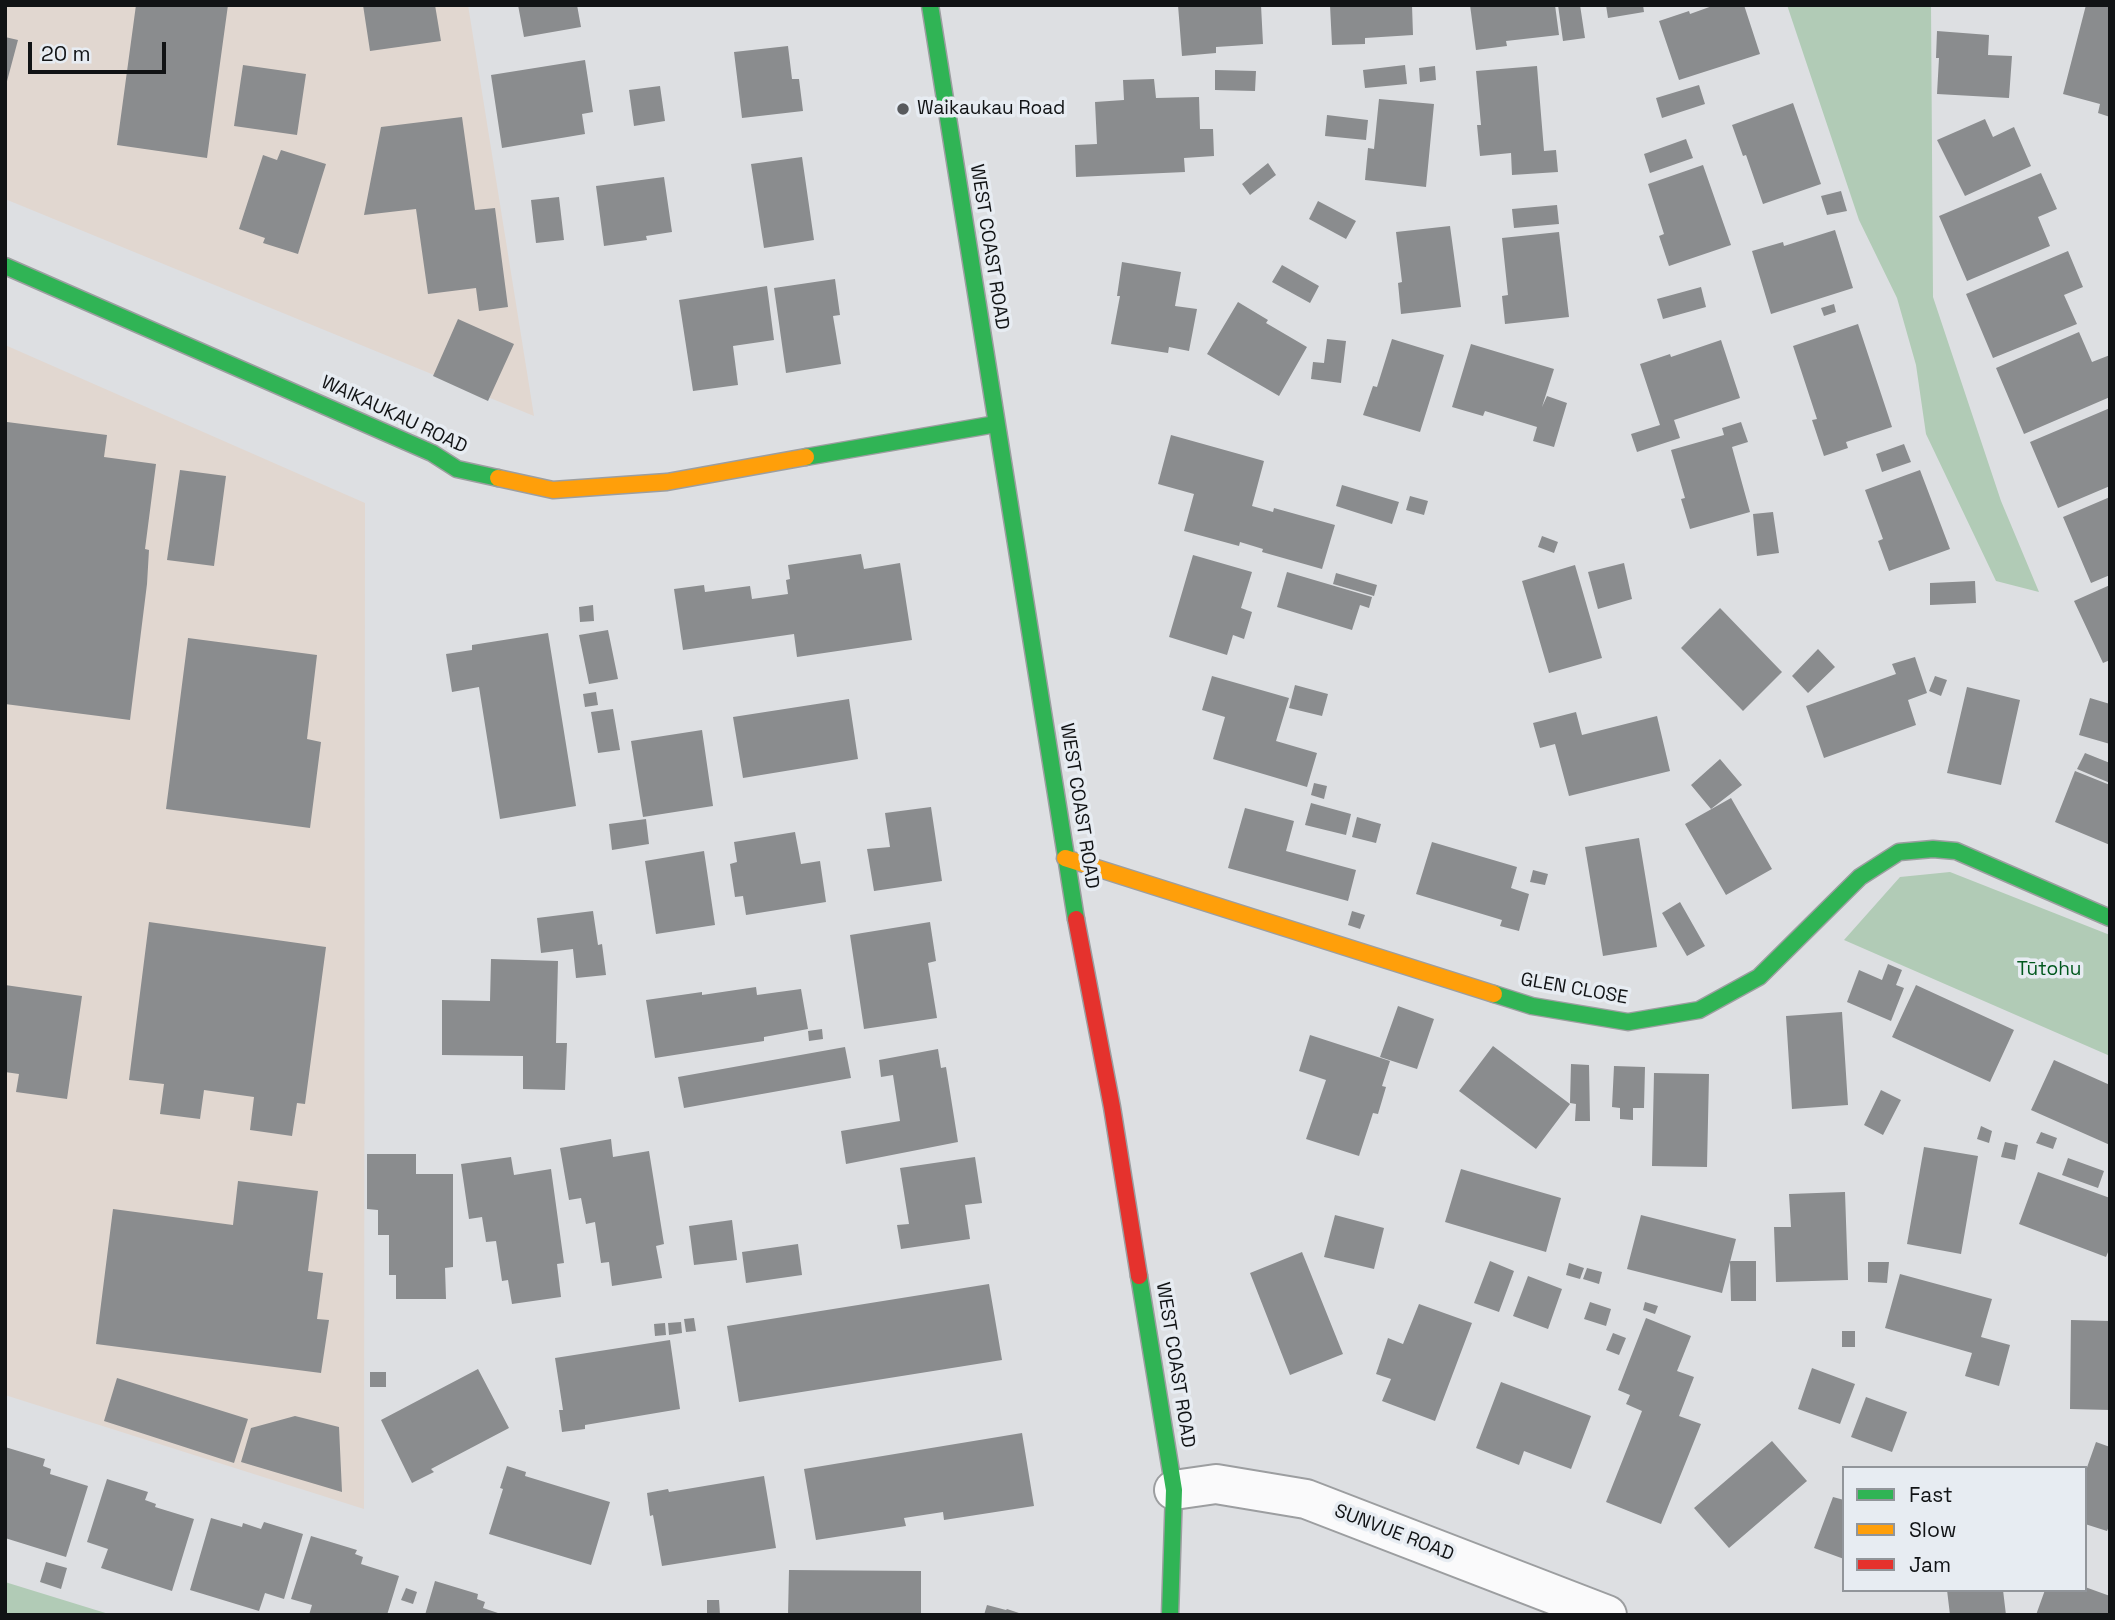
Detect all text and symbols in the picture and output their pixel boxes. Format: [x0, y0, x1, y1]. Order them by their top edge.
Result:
scale bar [32, 28, 170, 72]
text: 20 m [41, 40, 91, 67]
place label: Waikaukau Road [917, 98, 1065, 120]
marker: Waikaukau Road [895, 101, 911, 117]
street label: WEST COAST ROAD [965, 163, 1013, 331]
street label: WAIKAUKAU ROAD [317, 371, 471, 459]
street label: WEST COAST ROAD [1055, 722, 1103, 890]
park label: Tūtohu [2017, 959, 2081, 981]
street label: GLEN CLOSE [1519, 968, 1629, 1010]
street label: WEST COAST ROAD [1151, 1281, 1199, 1449]
legend [1842, 1466, 2087, 1592]
text: Fast [1909, 1481, 1953, 1508]
street label: SUNVUE ROAD [1331, 1500, 1457, 1566]
text: Slow [1909, 1516, 1957, 1543]
text: Jam [1909, 1551, 1951, 1578]

